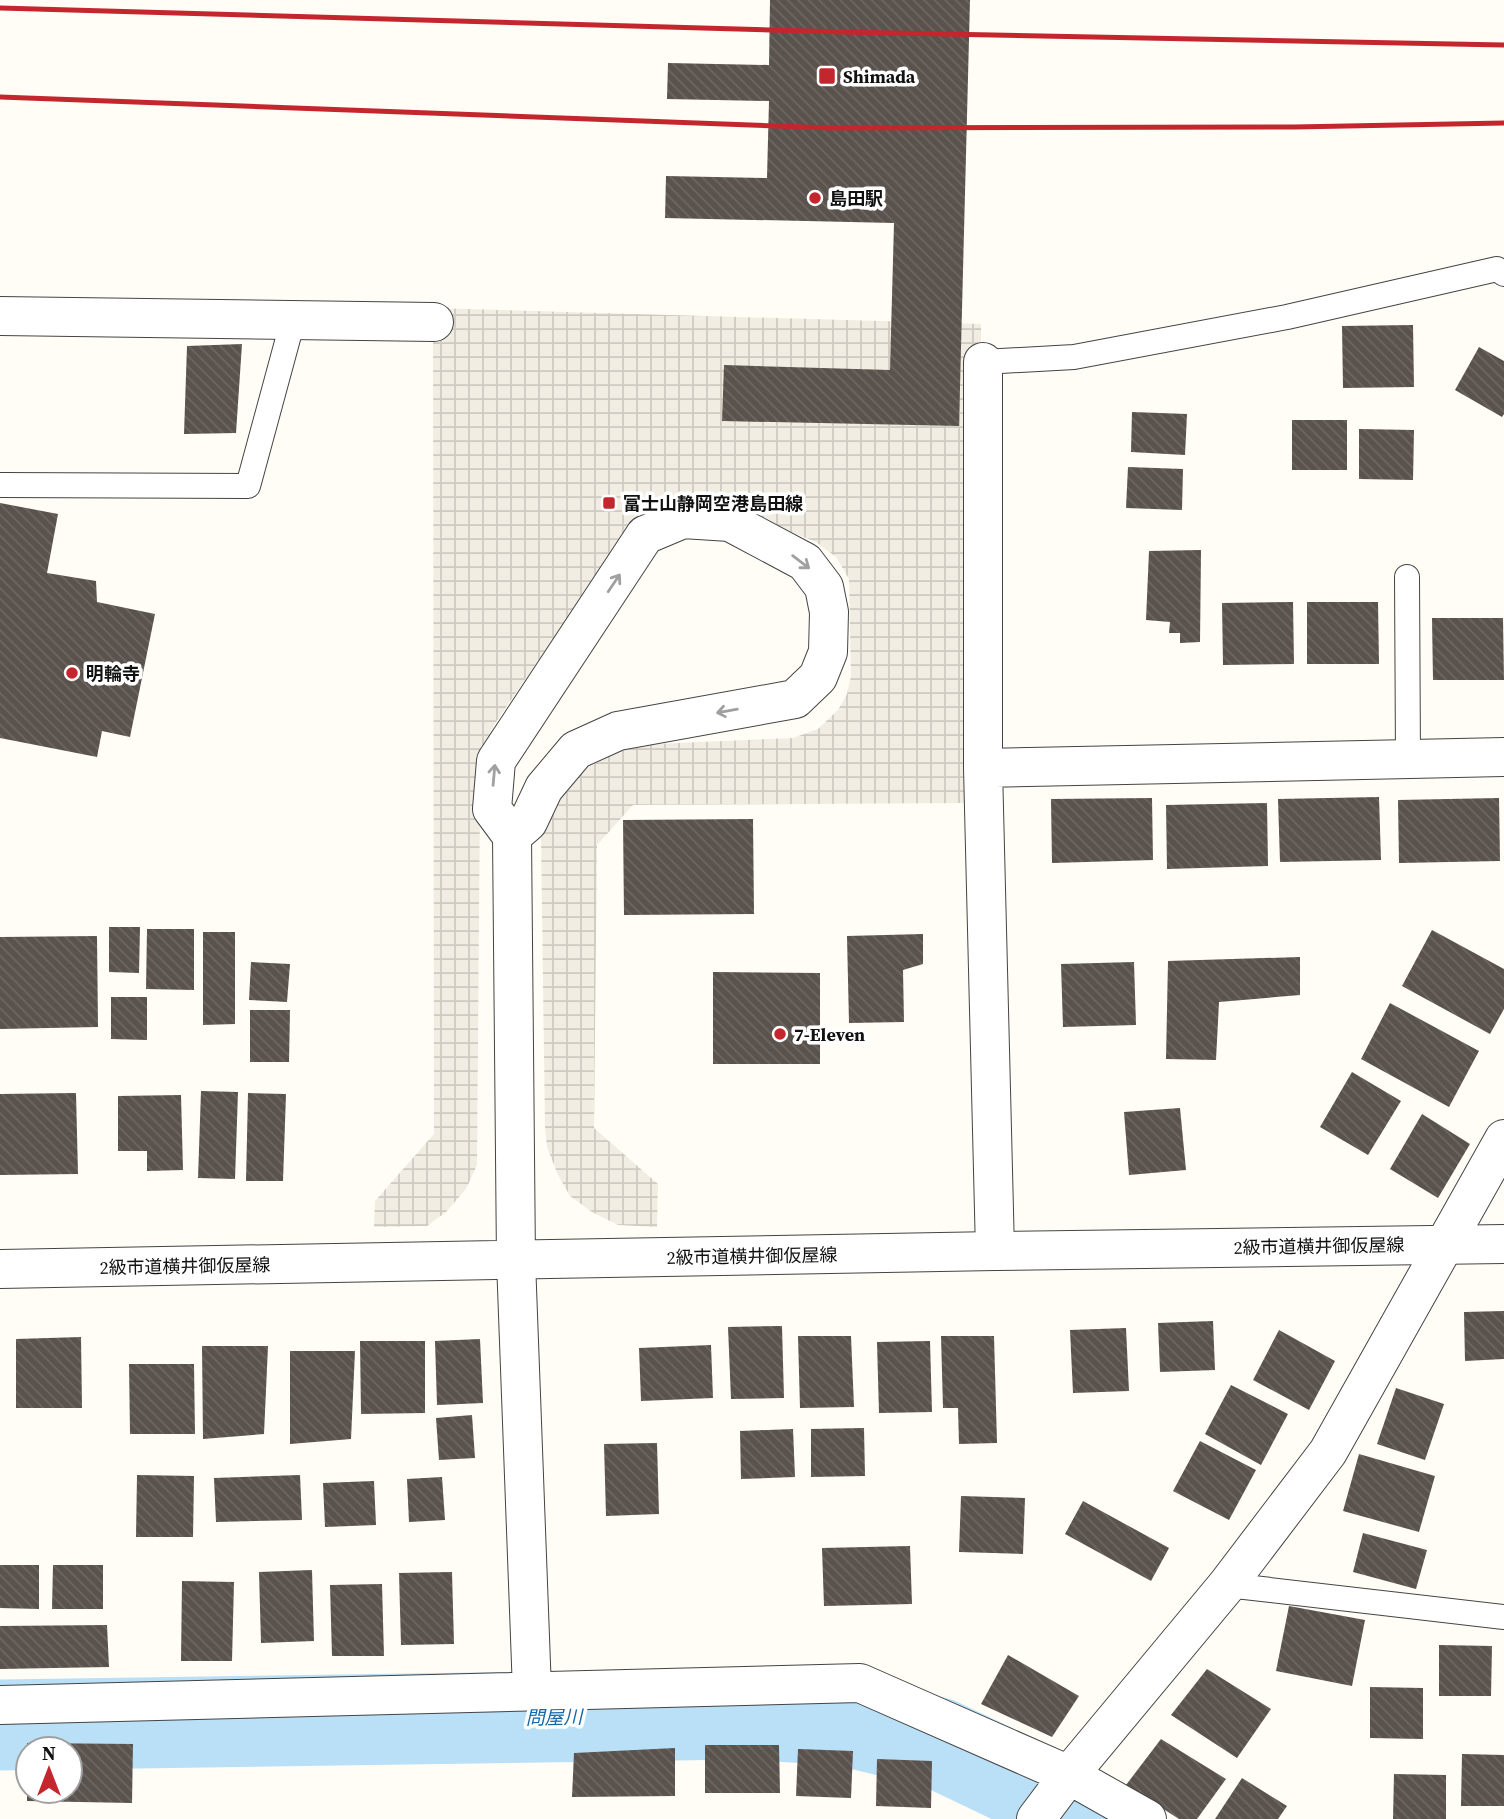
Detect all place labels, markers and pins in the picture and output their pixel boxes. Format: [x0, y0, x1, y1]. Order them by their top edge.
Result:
place label: Shimada [843, 64, 916, 89]
marker: Shimada [817, 66, 837, 86]
place label: 島田駅 [829, 186, 883, 211]
marker: 島田駅 [807, 190, 823, 206]
place label: 富士山静岡空港島田線 [623, 491, 803, 516]
marker: 富士山静岡空港島田線 [601, 495, 617, 511]
place label: 明輪寺 [86, 661, 140, 686]
marker: 明輪寺 [64, 665, 80, 681]
place label: 7-Eleven [794, 1022, 865, 1047]
marker: 7-Eleven [772, 1026, 788, 1042]

